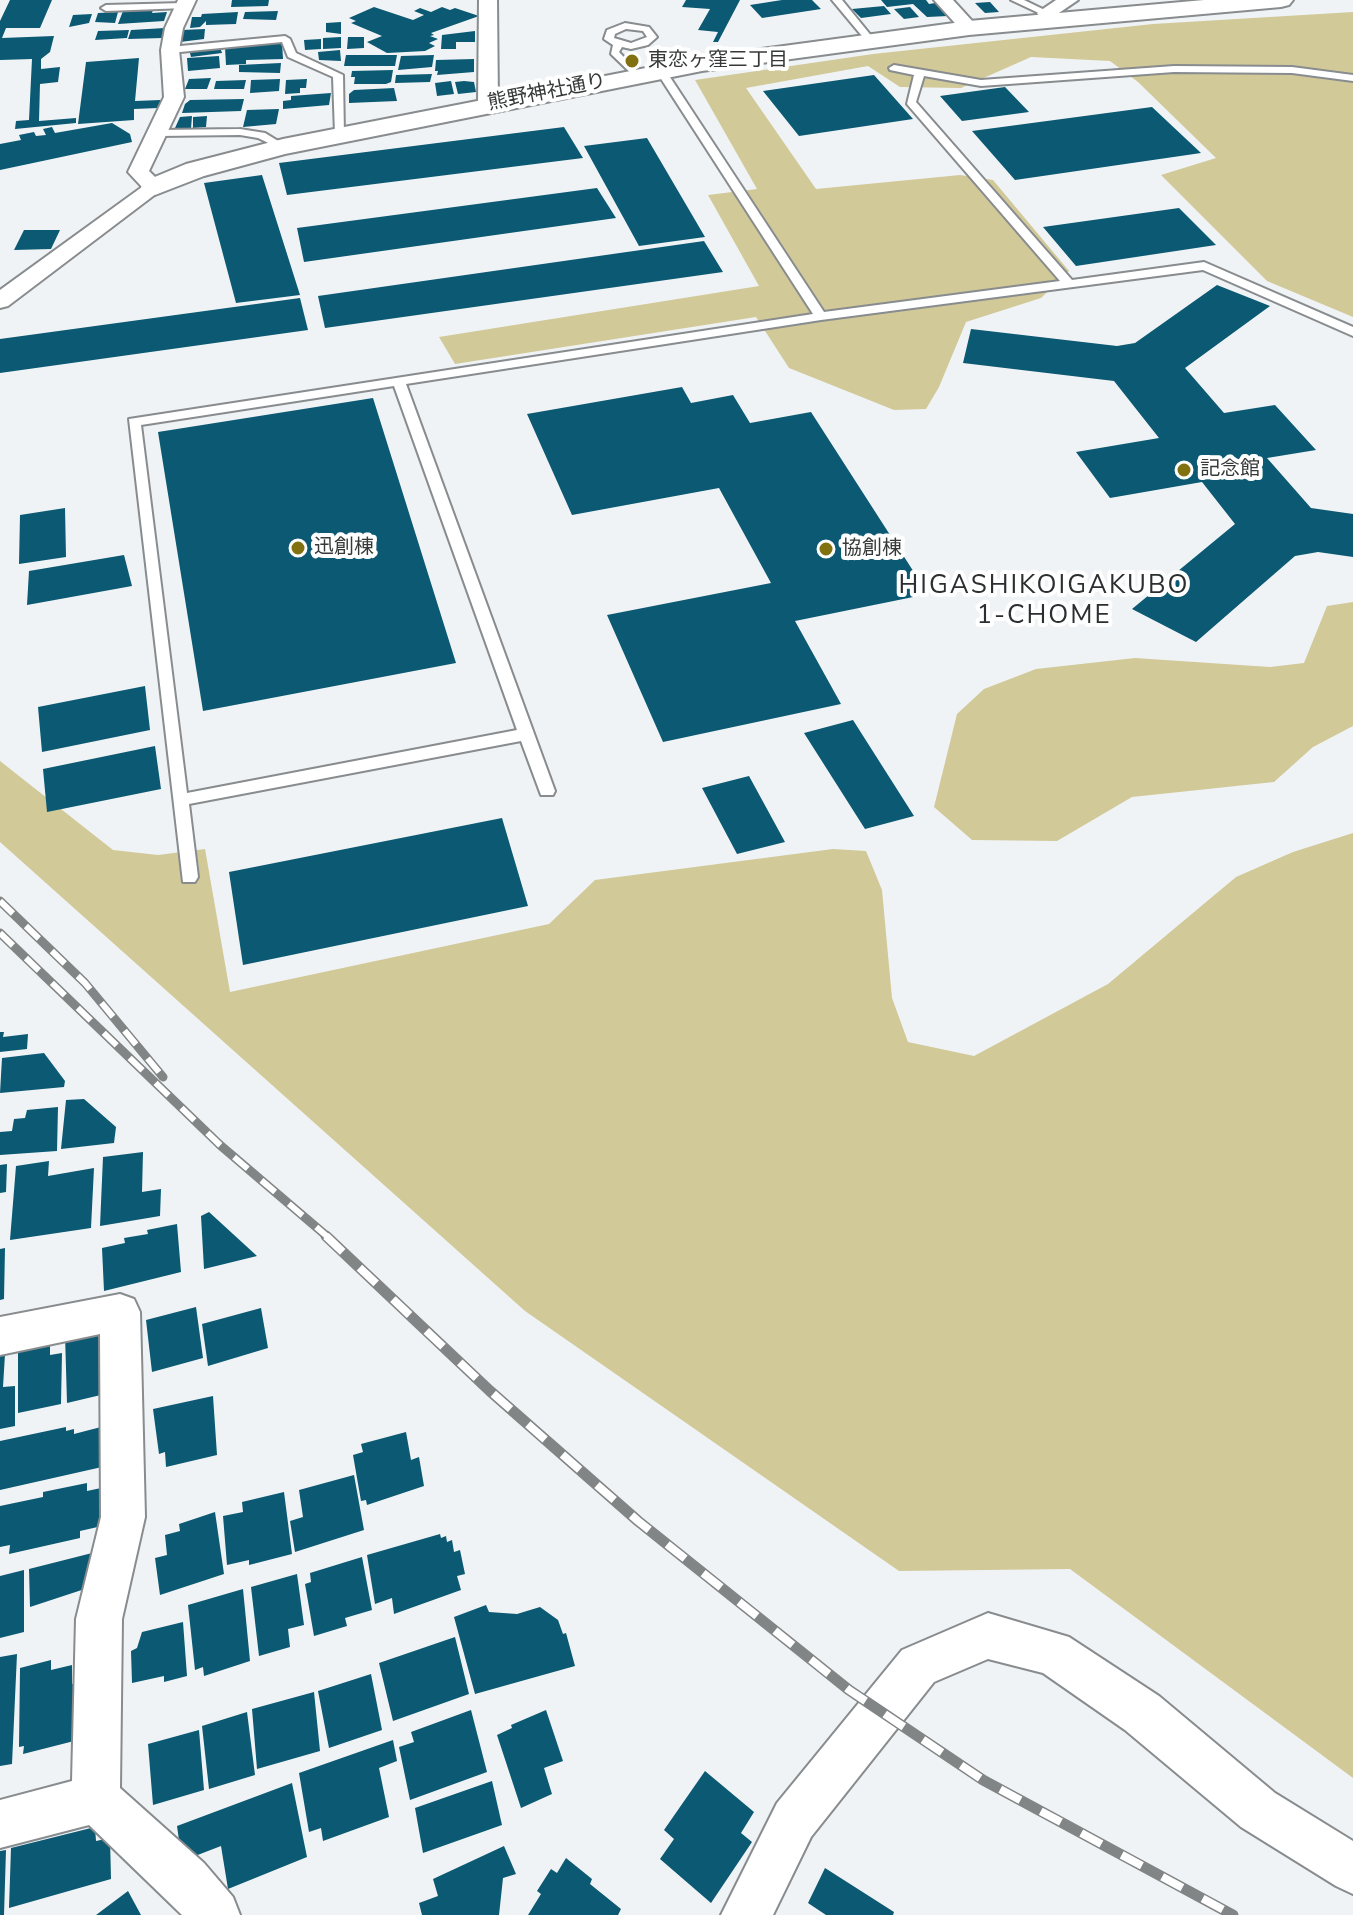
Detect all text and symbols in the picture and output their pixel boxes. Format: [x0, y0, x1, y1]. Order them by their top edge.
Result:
place label: 東恋ヶ窪三丁目 [648, 49, 788, 73]
marker: 東恋ヶ窪三丁目 [623, 52, 641, 70]
street label: 熊野神社通り [486, 70, 608, 116]
place label: 記念館 [1200, 458, 1260, 482]
marker: 記念館 [1175, 461, 1193, 479]
place label: 迅創棟 [314, 536, 374, 560]
place label: 協創棟 [842, 537, 902, 561]
marker: 迅創棟 [289, 539, 307, 557]
marker: 協創棟 [817, 540, 835, 558]
district label: HIGASHIKOIGAKUBO 1-CHOME [899, 571, 1189, 632]

